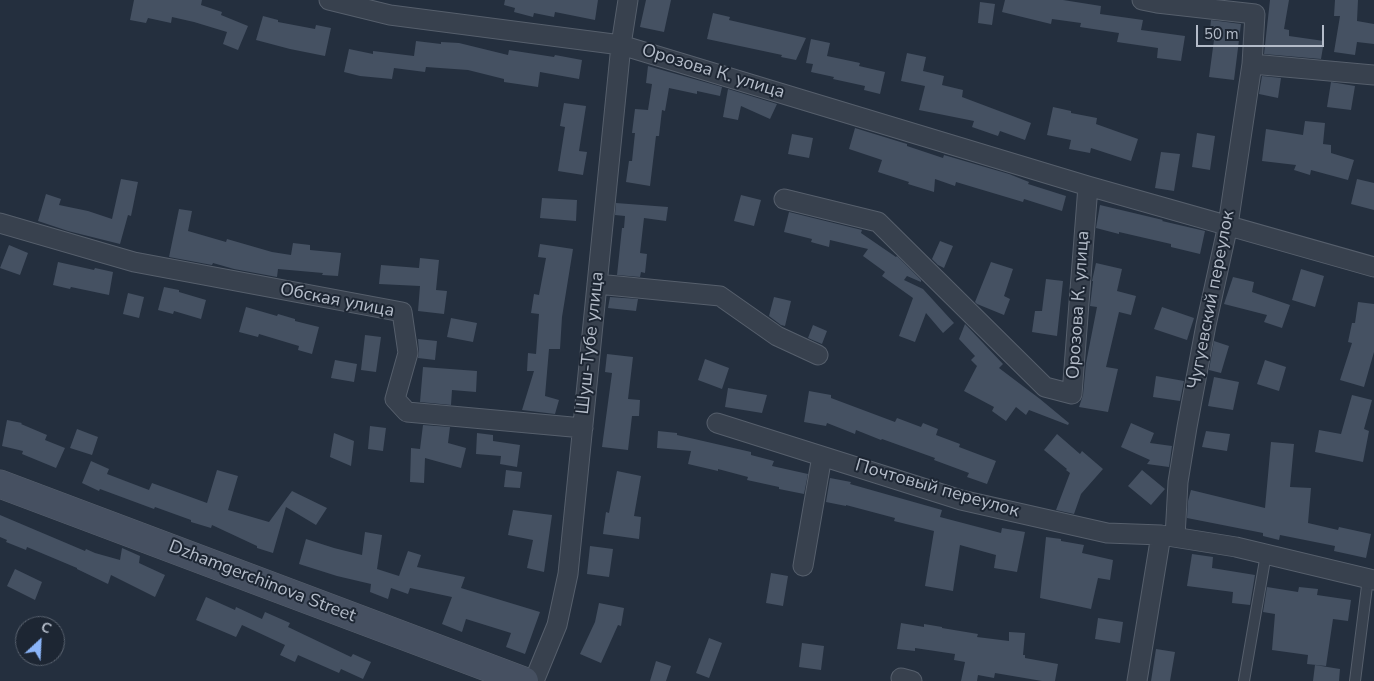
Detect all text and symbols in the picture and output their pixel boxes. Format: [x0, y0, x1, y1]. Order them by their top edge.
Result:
scale bar [1199, 15, 1326, 47]
text: 50 m [1204, 24, 1239, 44]
street label: Орозова К. улица [639, 40, 787, 104]
street label: Чугуевский переулок [1184, 209, 1240, 391]
street label: Орозова К. улица [1063, 230, 1095, 380]
street label: Шуш-Тубе улица [573, 271, 609, 415]
street label: Обская улица [278, 279, 396, 323]
street label: Почтовый переулок [853, 455, 1021, 523]
street label: Dzhamgerchinova Street [165, 536, 359, 628]
north arrow [15, 616, 65, 666]
text: С [38, 617, 54, 638]

